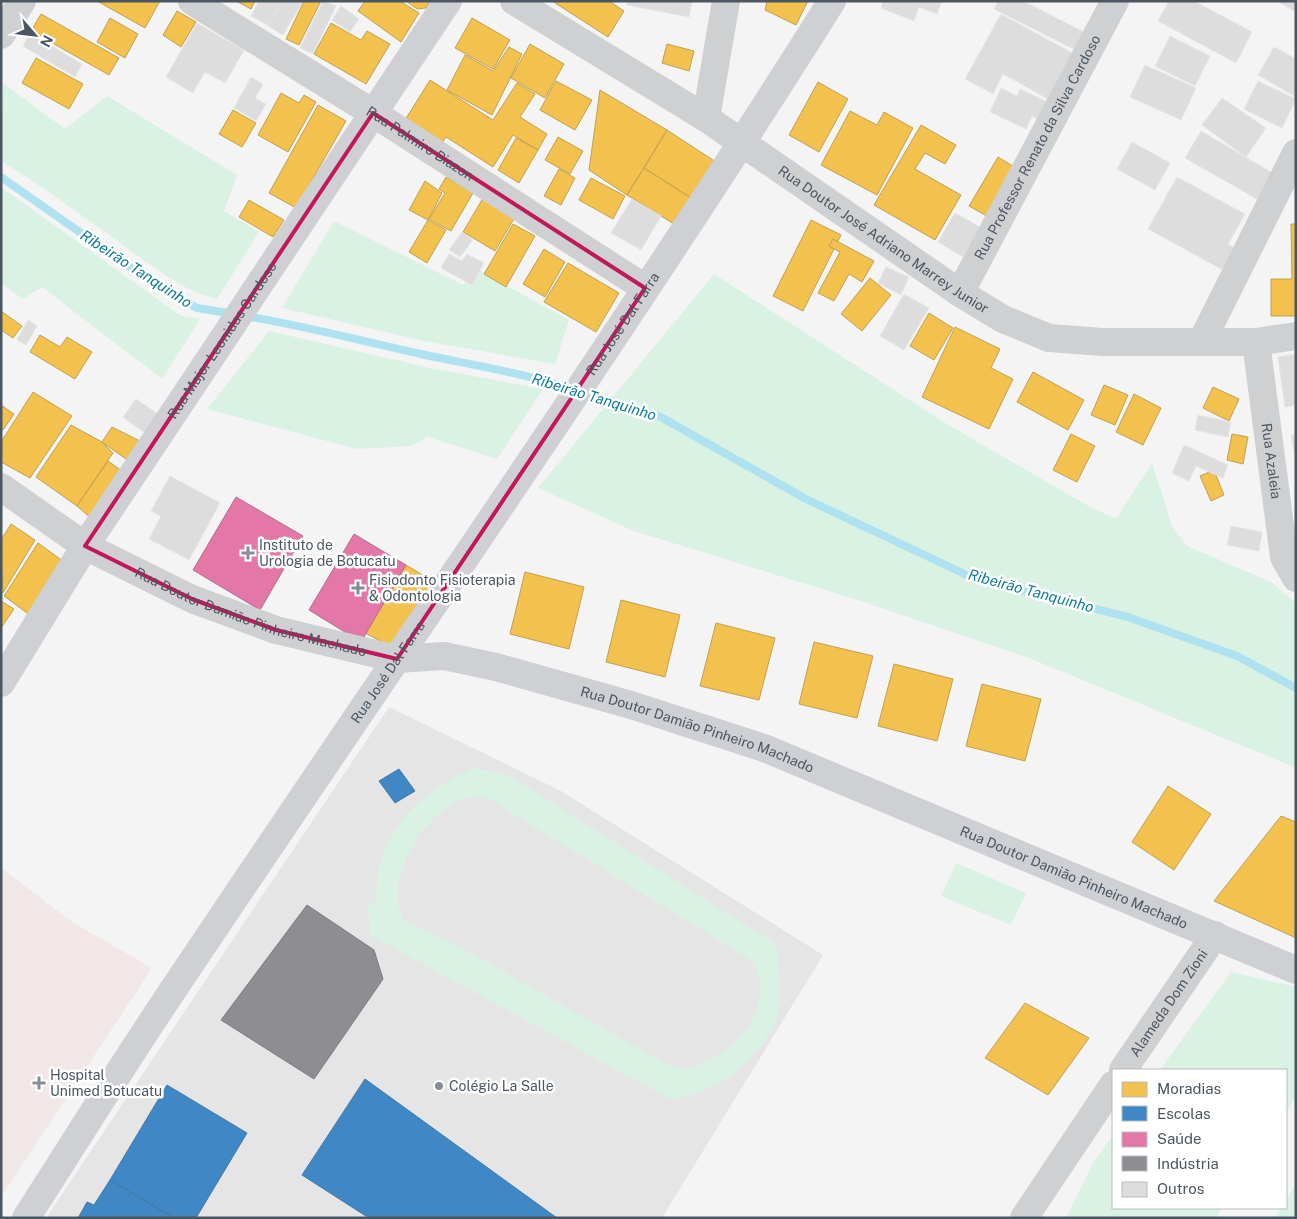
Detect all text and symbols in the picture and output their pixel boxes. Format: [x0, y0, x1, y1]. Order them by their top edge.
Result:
north arrow [10, 10, 60, 60]
street label: Rua Professor Renato da Silva Cardoso [971, 32, 1104, 262]
text: N [37, 33, 56, 50]
street label: Rua Palmiro Biazon [363, 103, 477, 184]
street label: Rua Doutor José Adriano Marrey Junior [775, 162, 992, 316]
water label: Ribeirão Tanquinho [77, 226, 195, 311]
street label: Rua Major Leonidas Cardoso [164, 259, 280, 422]
street label: Rua José Dal Farra [583, 269, 662, 378]
water label: Ribeirão Tanquinho [530, 369, 658, 424]
street label: Rua Azaleia [1259, 422, 1284, 500]
place label: Instituto de Urologia de Botucatu [259, 537, 396, 569]
marker: Instituto de Urologia de Botucatu [241, 546, 255, 560]
street label: Rua Doutor Damião Pinheiro Machado [132, 564, 368, 659]
water label: Ribeirão Tanquinho [966, 566, 1096, 615]
place label: Fisiodonto Fisioterapia & Odontologia [369, 572, 515, 604]
marker: Fisiodonto Fisioterapia & Odontologia [351, 581, 365, 595]
street label: Rua José Dal Farra [348, 618, 428, 726]
street label: Rua Doutor Damião Pinheiro Machado [579, 683, 816, 776]
street label: Rua Doutor Damião Pinheiro Machado [958, 823, 1190, 932]
street label: Alameda Dom Zioni [1126, 946, 1211, 1060]
place label: Hospital Unimed Botucatu [50, 1067, 162, 1099]
legend [1112, 1069, 1287, 1209]
marker: Hospital Unimed Botucatu [32, 1076, 46, 1090]
place label: Colégio La Salle [449, 1078, 554, 1094]
marker: Colégio La Salle [433, 1080, 445, 1092]
text: Moradias [1157, 1080, 1221, 1097]
text: Escolas [1157, 1105, 1211, 1122]
text: Saúde [1157, 1130, 1201, 1147]
text: Indústria [1157, 1155, 1219, 1172]
text: Outros [1157, 1180, 1204, 1197]

